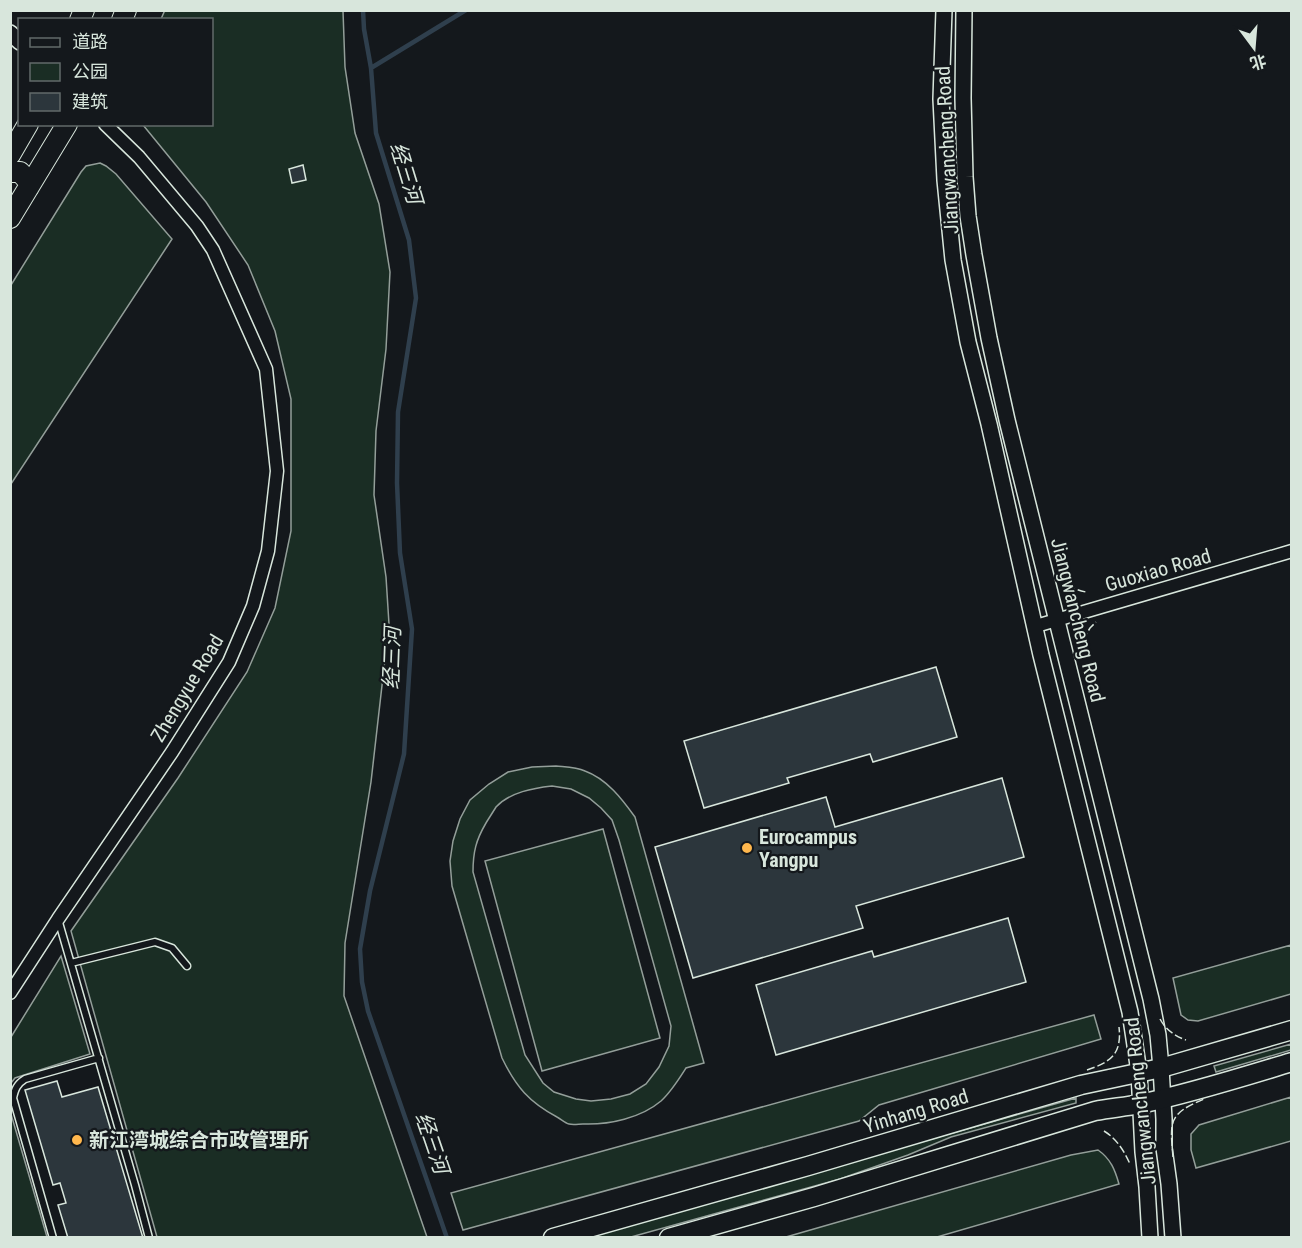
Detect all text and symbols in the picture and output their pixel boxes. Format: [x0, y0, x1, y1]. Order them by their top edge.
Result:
legend [18, 18, 213, 126]
north arrow [1224, 18, 1284, 78]
text: 道路 [72, 31, 108, 52]
text: 北 [1248, 51, 1268, 73]
text: 公园 [72, 61, 108, 82]
street label: Jiangwancheng Road [931, 65, 963, 235]
text: 建筑 [72, 91, 108, 112]
water label: 经三河 [385, 139, 428, 210]
street label: Jiangwancheng Road [1046, 535, 1110, 705]
street label: Guoxiao Road [1102, 543, 1214, 597]
water label: 经三河 [379, 622, 405, 690]
street label: Zhengyue Road [146, 630, 228, 746]
place label: Eurocampus Yangpu [759, 825, 857, 872]
marker: Eurocampus Yangpu [740, 841, 754, 855]
street label: Jiangwancheng Road [1119, 1016, 1161, 1186]
street label: Yinhang Road [861, 1084, 971, 1138]
water label: 经三河 [410, 1109, 455, 1180]
place label: 新江湾城综合市政管理所 [89, 1128, 309, 1152]
marker: 新江湾城综合市政管理所 [70, 1133, 84, 1147]

